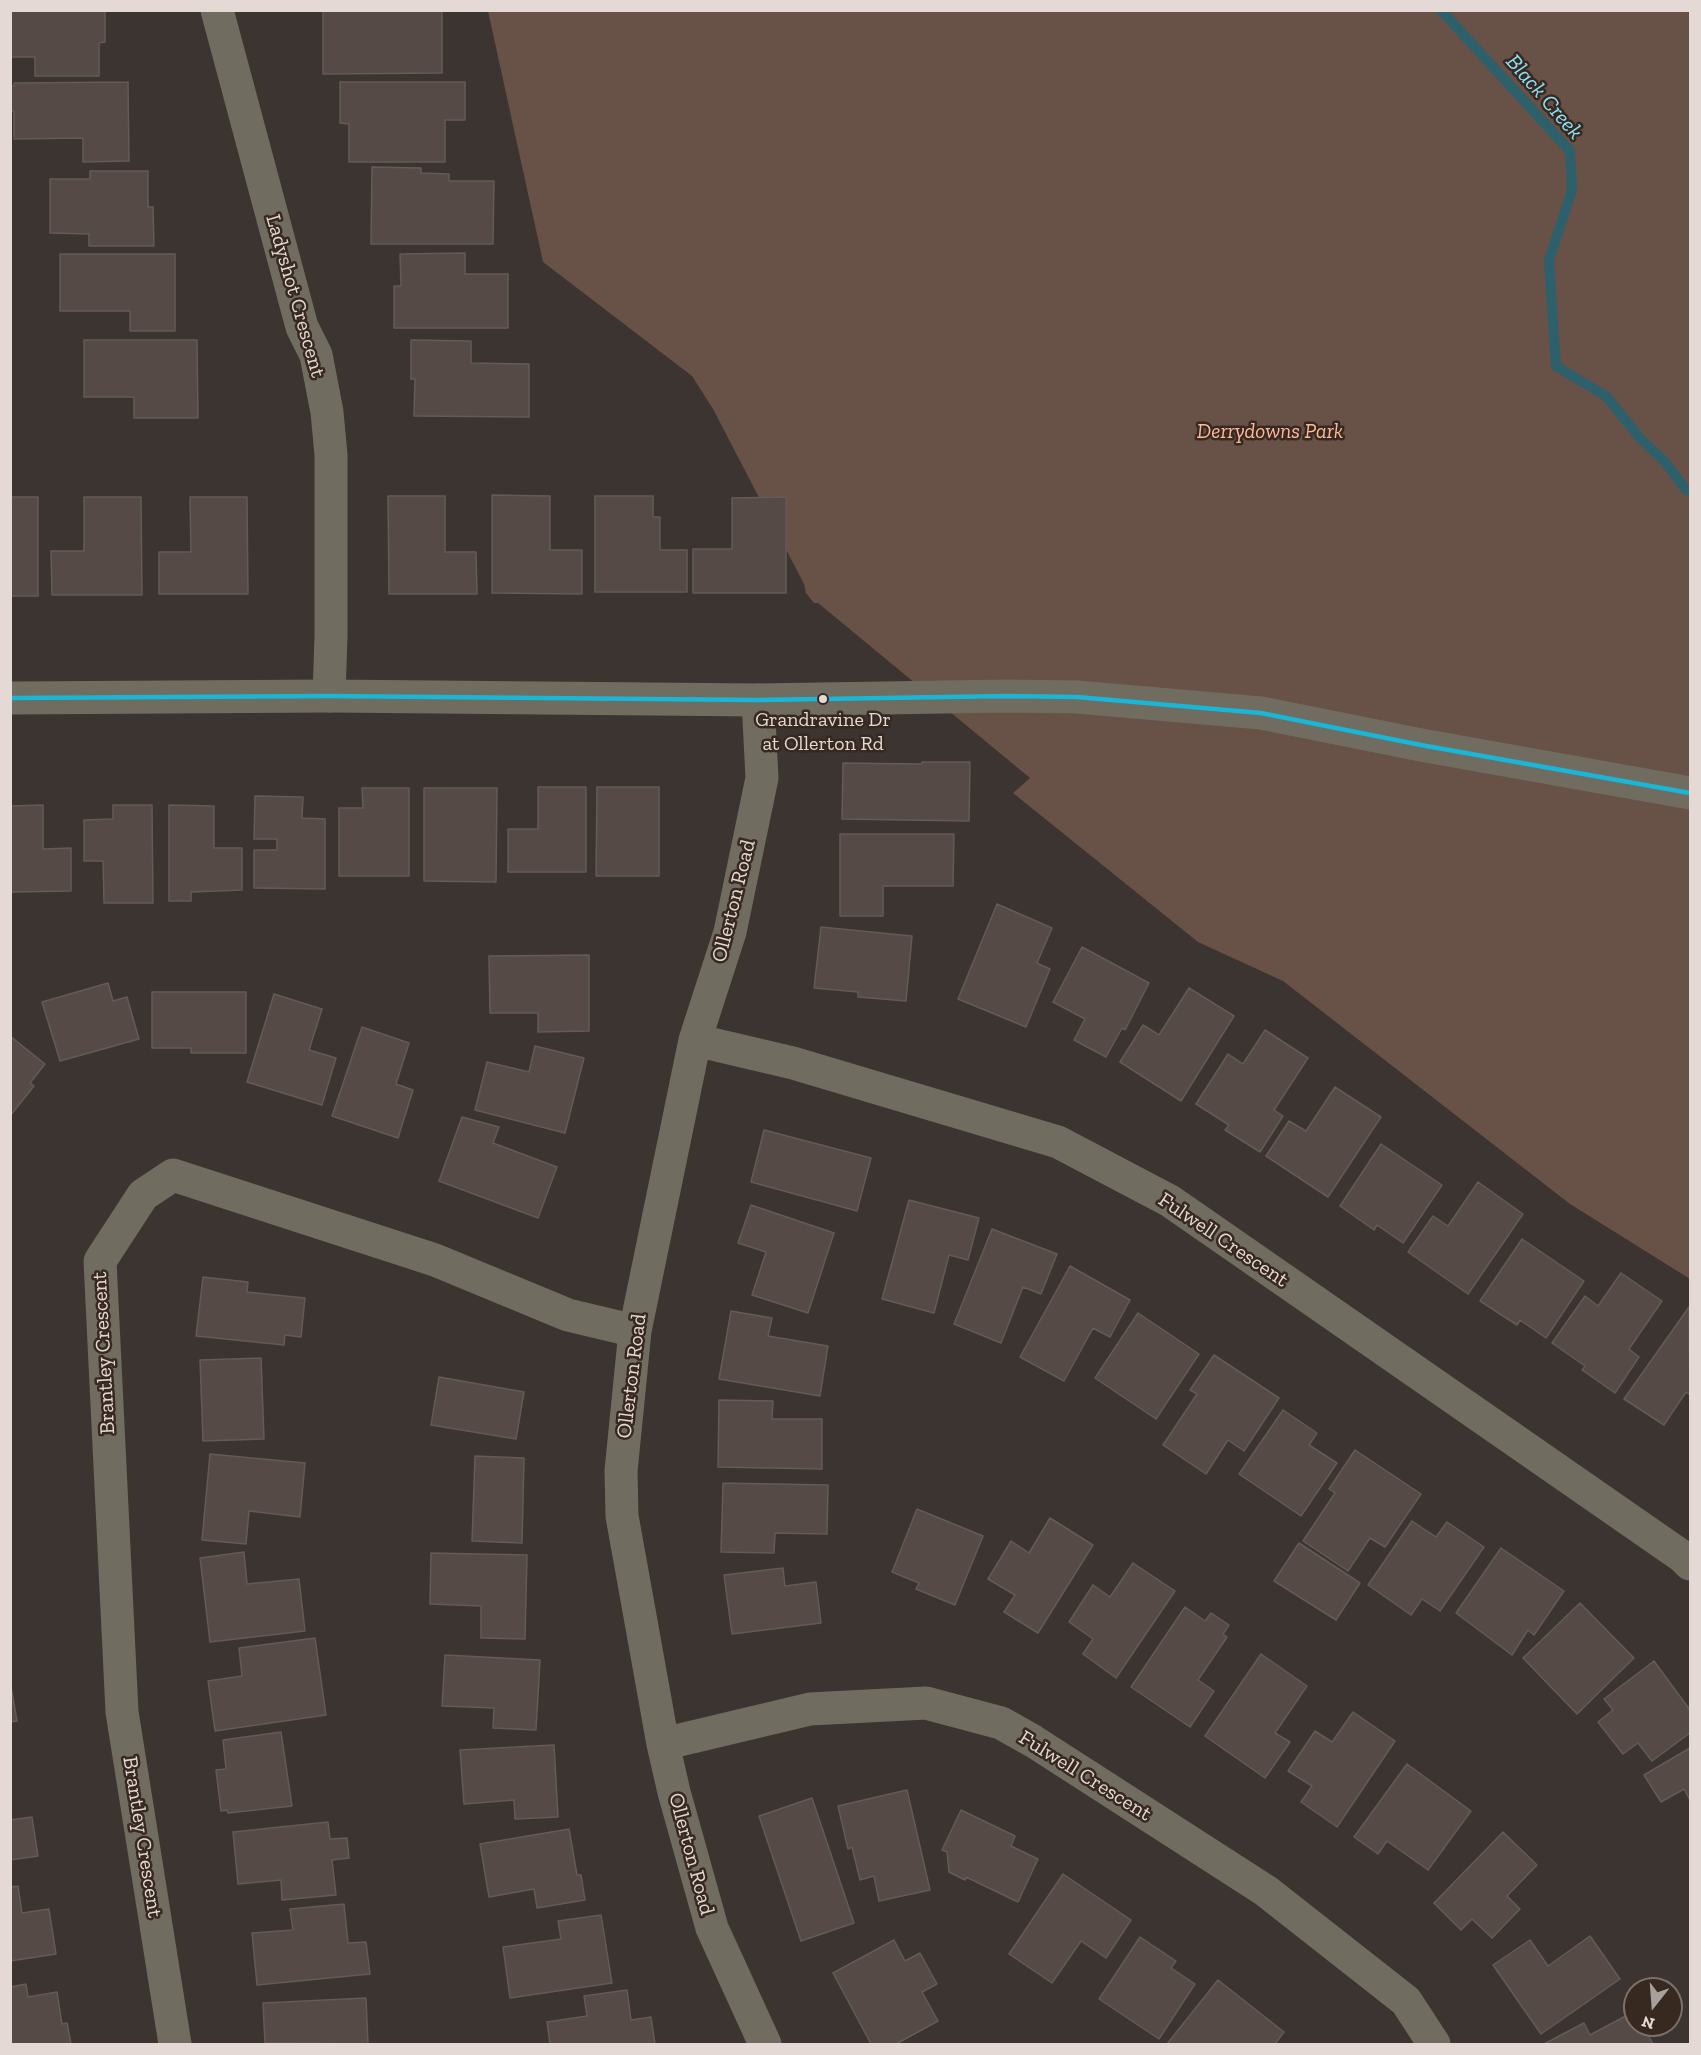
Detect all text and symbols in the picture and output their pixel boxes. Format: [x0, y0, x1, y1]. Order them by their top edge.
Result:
water label: Black Creek [1500, 49, 1588, 145]
street label: Ladyshot Crescent [260, 212, 330, 380]
park label: Derrydowns Park [1197, 419, 1343, 445]
marker: Grandravine Dr at Ollerton Rd [817, 693, 829, 705]
place label: Grandravine Dr at Ollerton Rd [755, 708, 891, 755]
street label: Ollerton Road [707, 837, 761, 965]
street label: Fulwell Crescent [1153, 1187, 1293, 1293]
street label: Brantley Crescent [87, 1271, 121, 1435]
street label: Ollerton Road [612, 1312, 652, 1440]
street label: Fulwell Crescent [1014, 1725, 1156, 1827]
street label: Brantley Crescent [117, 1755, 167, 1919]
street label: Ollerton Road [663, 1790, 719, 1918]
north arrow [1623, 1977, 1683, 2037]
text: N [1640, 2012, 1657, 2034]

